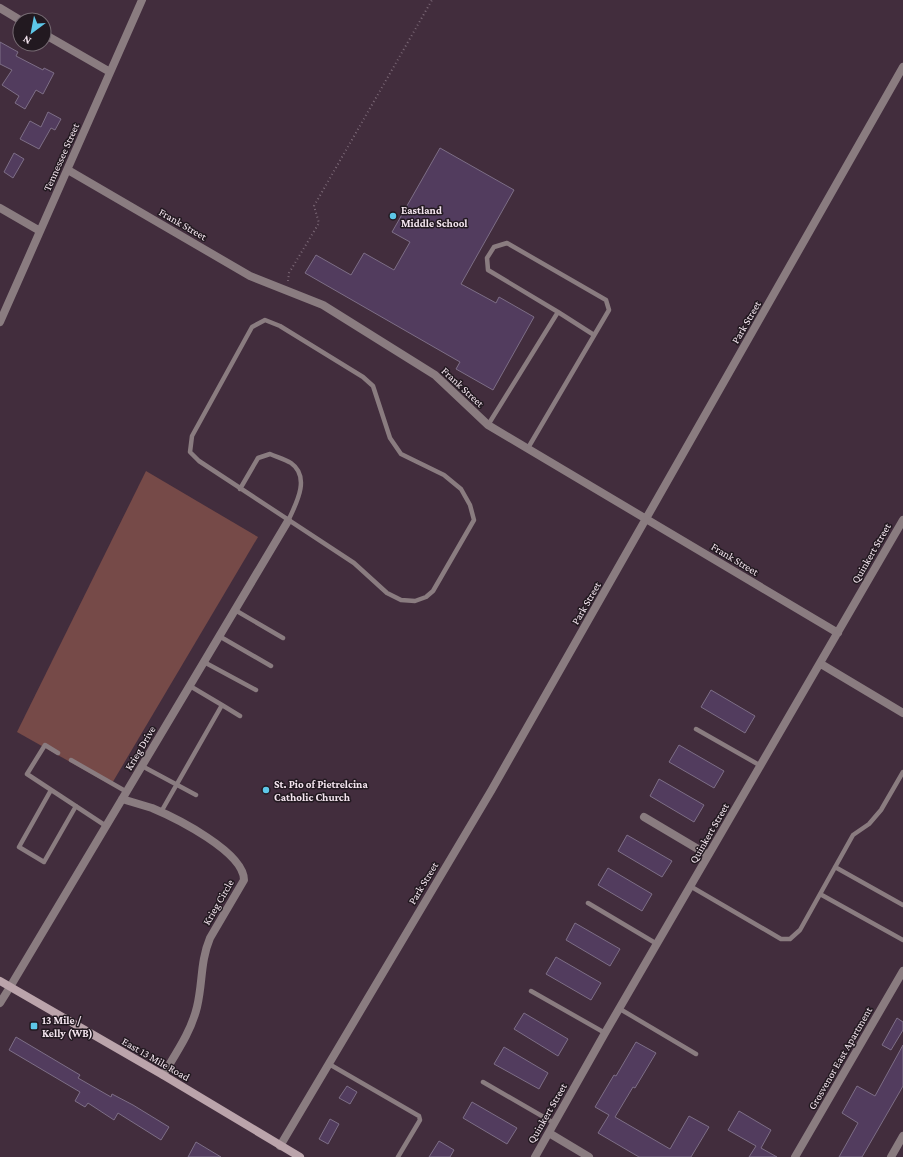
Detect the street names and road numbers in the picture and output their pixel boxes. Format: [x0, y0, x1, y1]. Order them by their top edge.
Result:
street label: Tennessee Street [41, 121, 82, 193]
street label: Frank Street [157, 206, 209, 243]
street label: Park Street [729, 298, 763, 346]
street label: Frank Street [439, 364, 487, 410]
street label: Quinkert Street [849, 521, 893, 585]
street label: Frank Street [709, 540, 761, 578]
street label: Park Street [569, 579, 603, 627]
street label: Krieg Drive [122, 724, 159, 773]
street label: Quinkert Street [687, 801, 731, 865]
street label: Park Street [406, 859, 441, 906]
street label: Krieg Circle [200, 877, 237, 927]
street label: Grosvenor East Apartment [806, 1004, 875, 1112]
street label: East 13 Mile Road [120, 1035, 192, 1083]
street label: Quinkert Street [525, 1081, 569, 1145]

